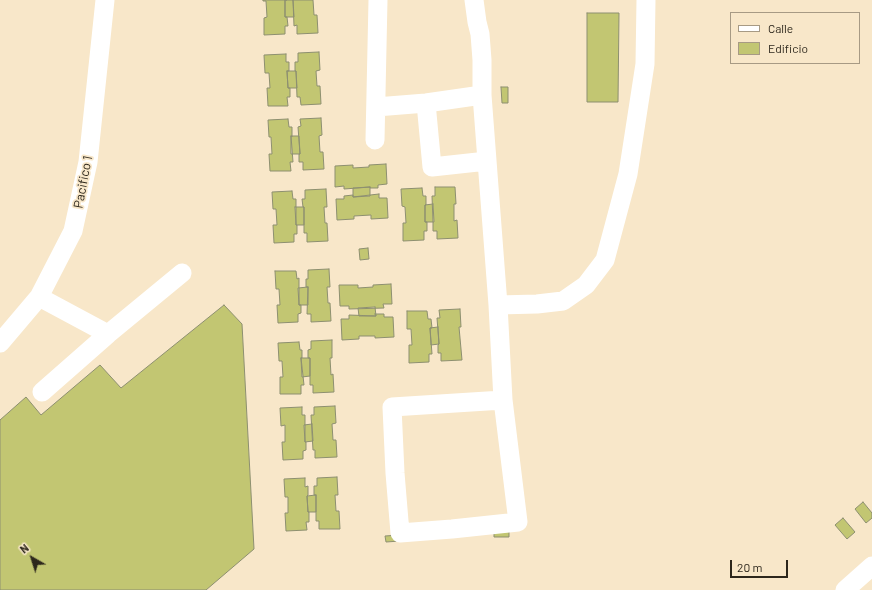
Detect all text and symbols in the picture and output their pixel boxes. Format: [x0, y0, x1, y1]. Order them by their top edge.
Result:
legend [730, 12, 860, 64]
text: Calle [768, 21, 793, 35]
text: Edificio [768, 41, 808, 55]
street label: Pacifico 1 [70, 154, 96, 210]
north arrow [12, 538, 52, 578]
text: N [17, 541, 31, 556]
scale bar [732, 552, 790, 578]
text: 20 m [737, 560, 763, 574]

